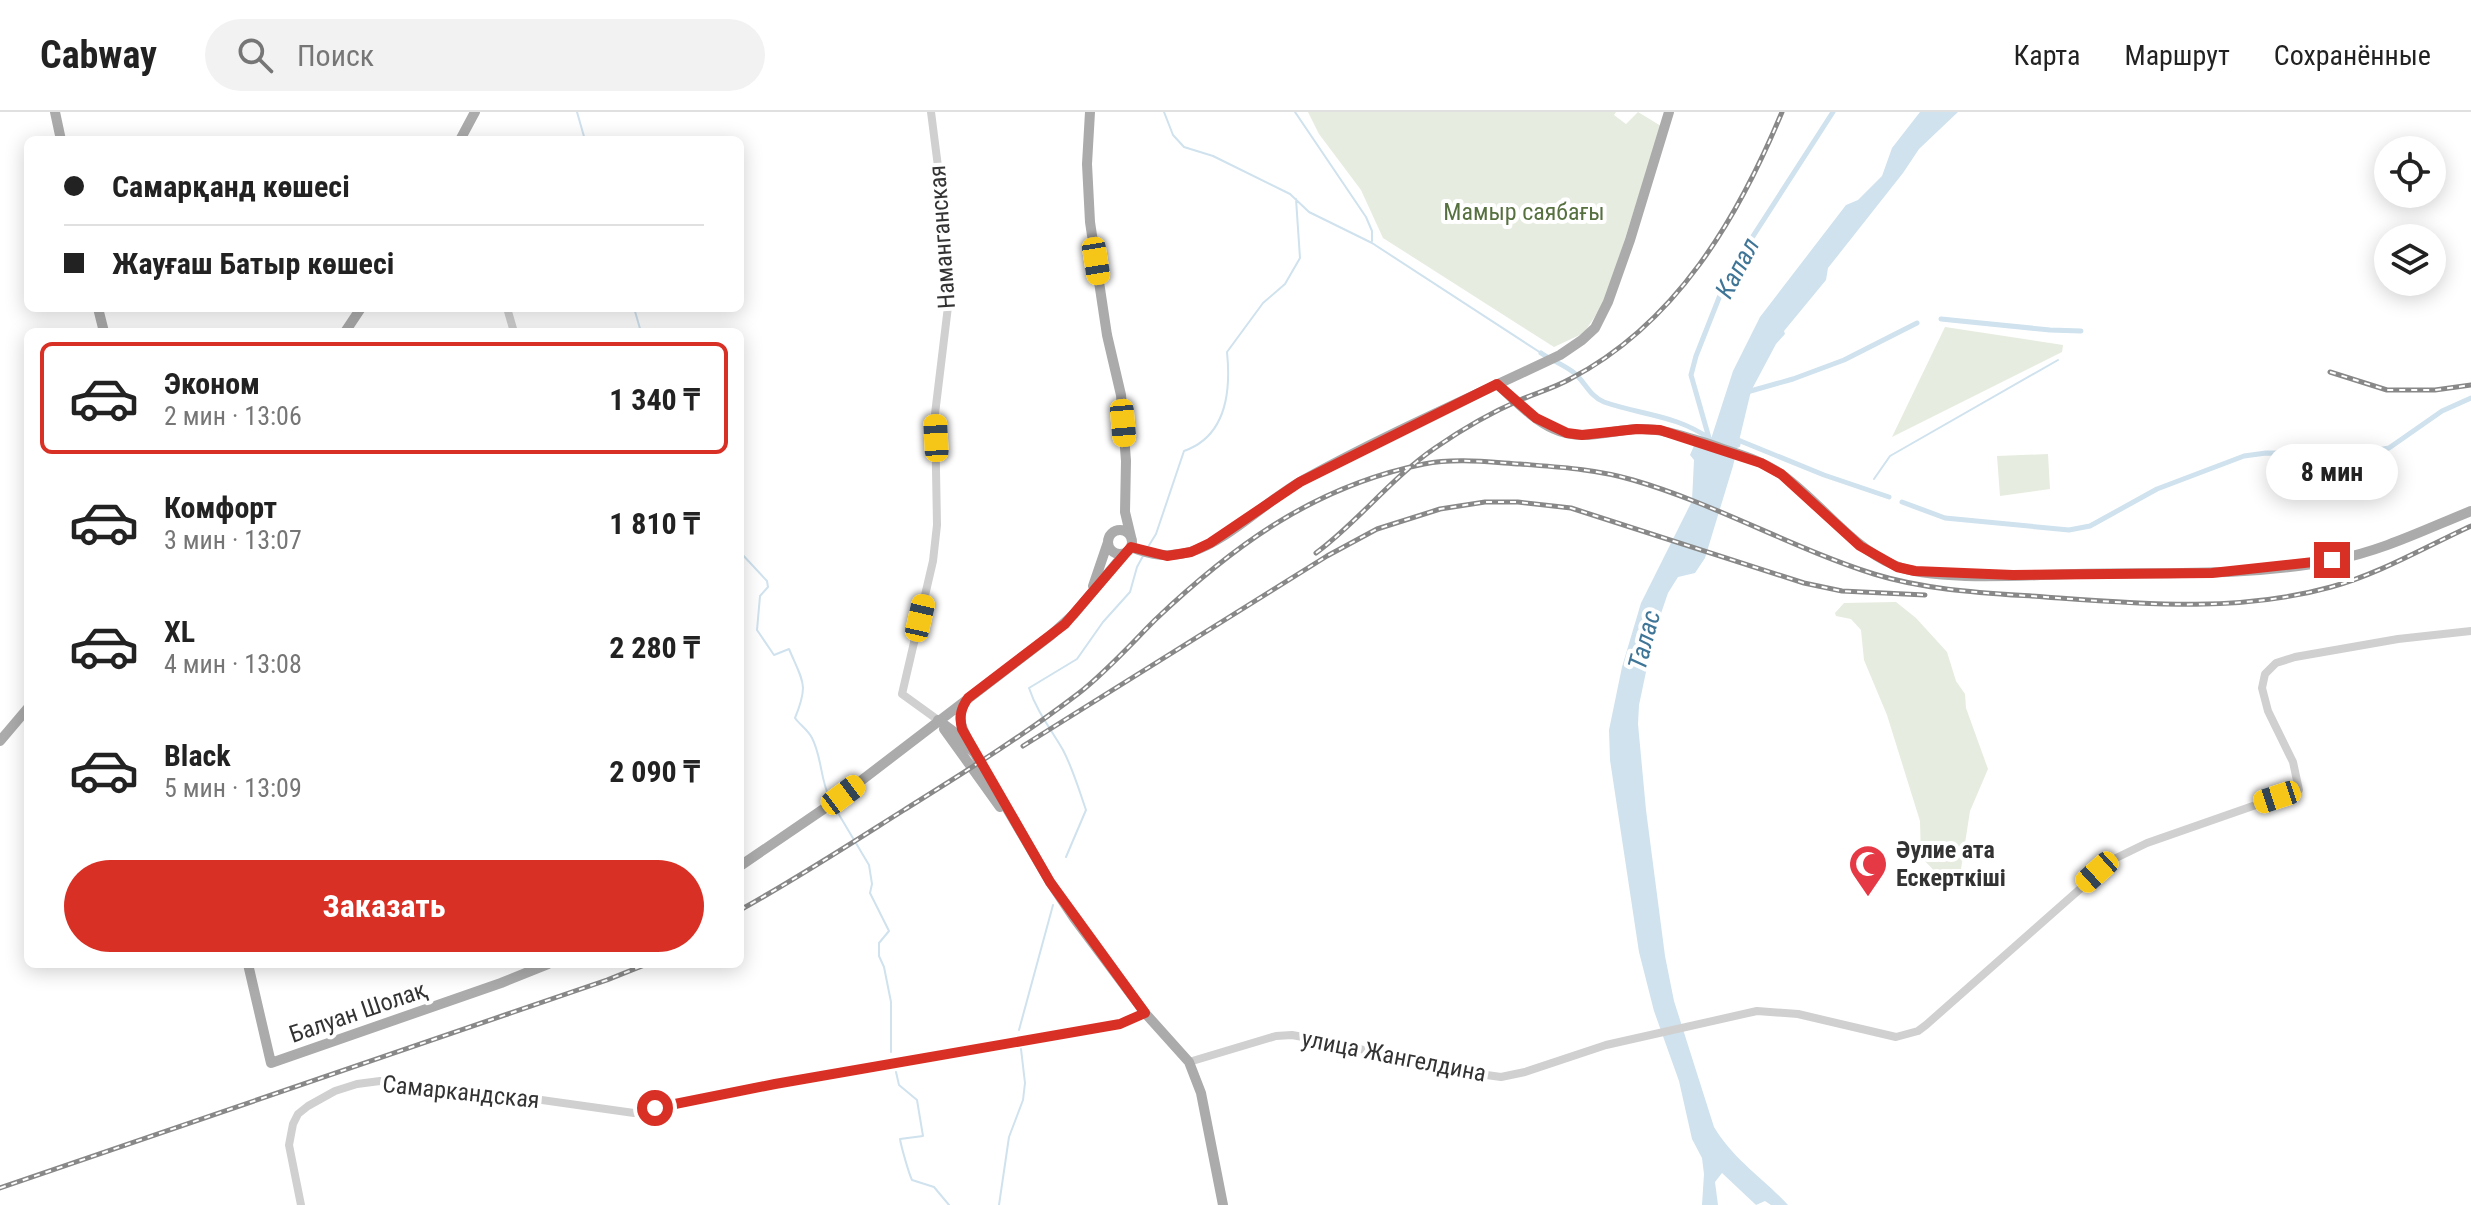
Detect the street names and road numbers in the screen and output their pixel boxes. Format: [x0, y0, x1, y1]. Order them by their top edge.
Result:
street label: Наманганская [923, 164, 961, 310]
street label: Балуан Шолақ [285, 975, 431, 1049]
street label: улица Жангелдина [1299, 1024, 1489, 1088]
street label: Самаркандская [381, 1070, 541, 1114]

